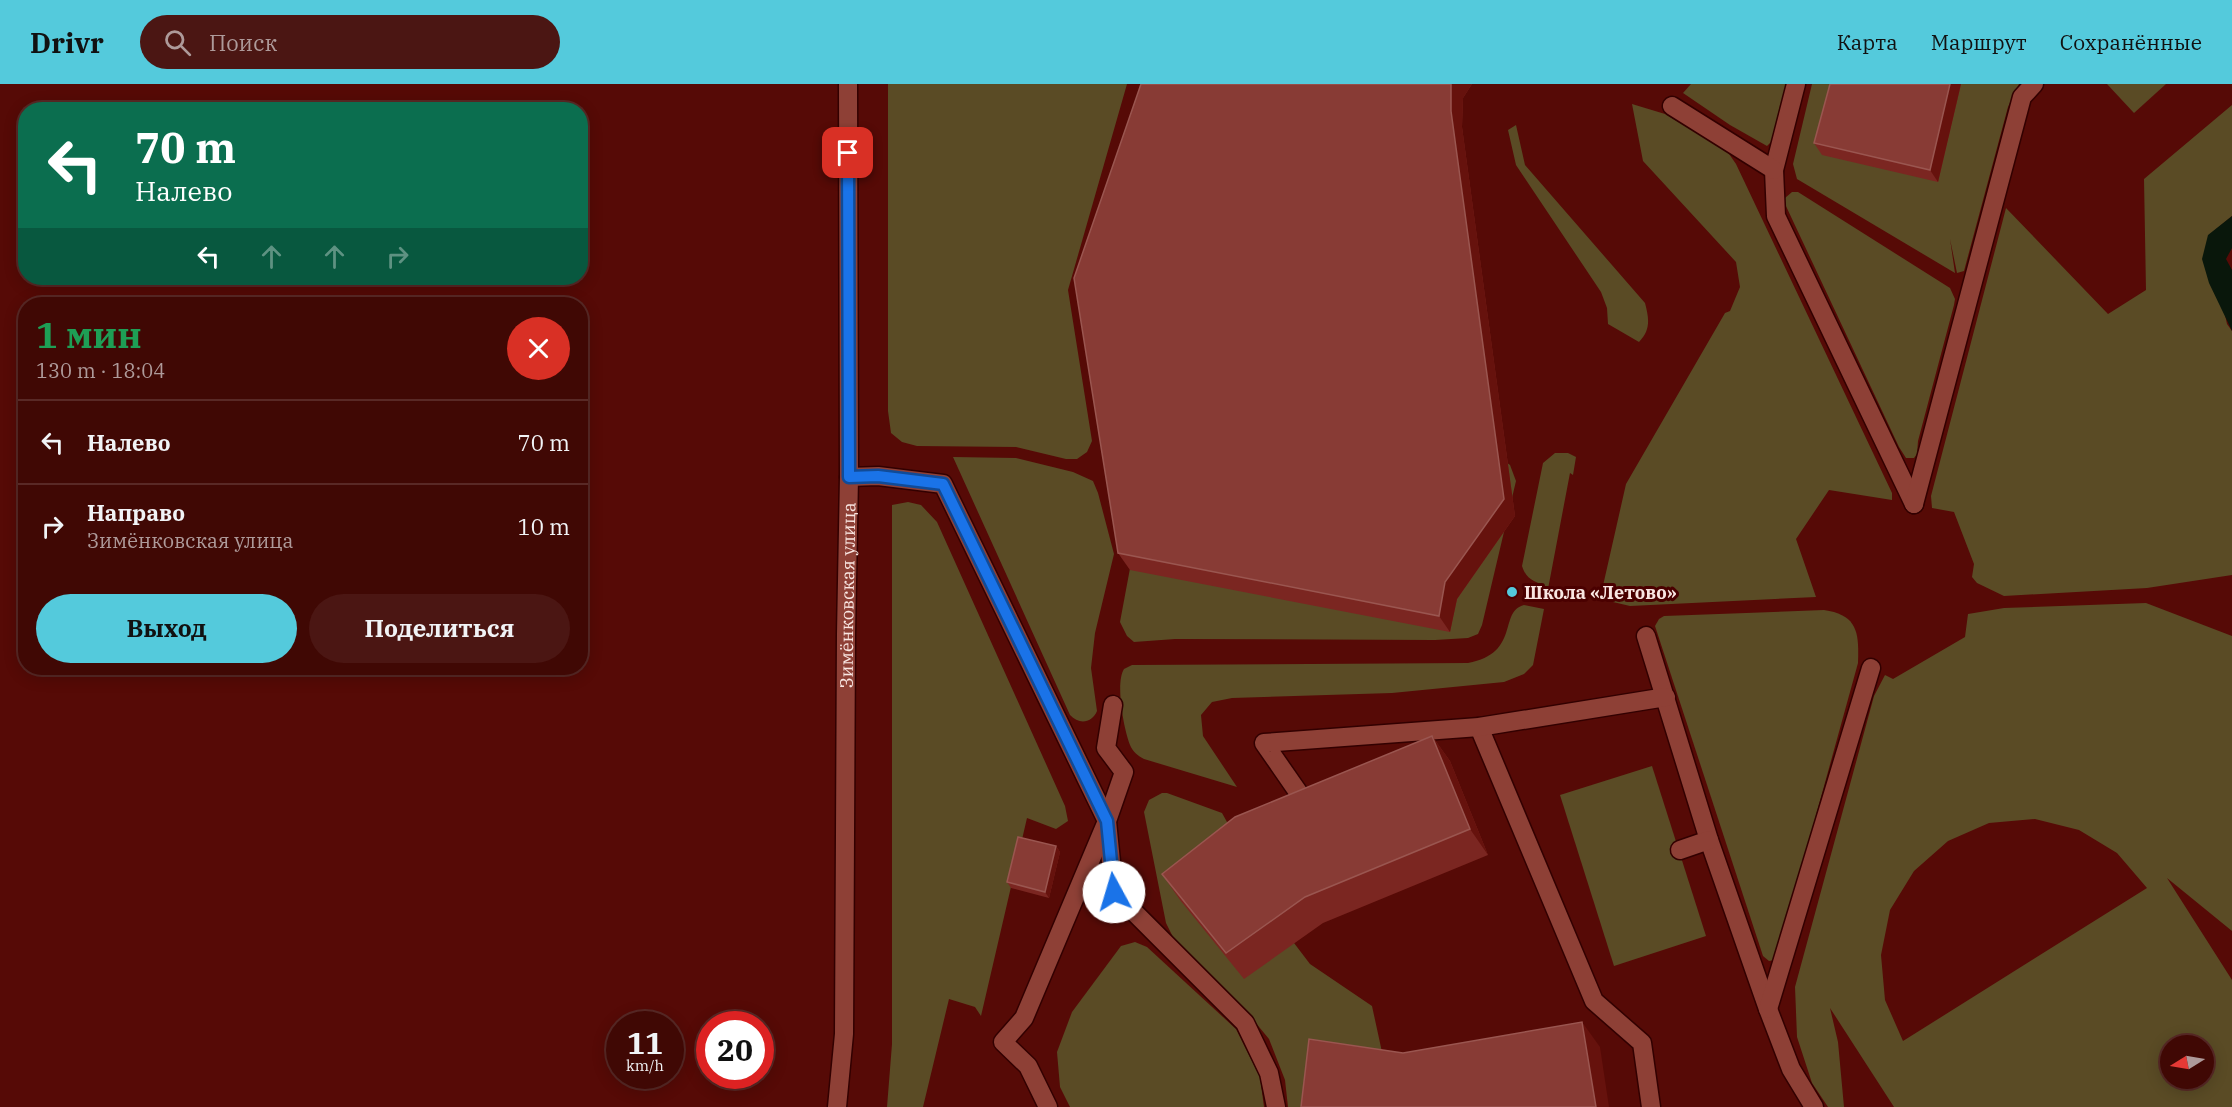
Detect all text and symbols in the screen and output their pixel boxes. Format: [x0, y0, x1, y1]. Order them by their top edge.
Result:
search box [140, 15, 560, 69]
text: Drivr [30, 24, 104, 61]
icon: search [161, 26, 194, 59]
text: Поиск [209, 28, 277, 57]
text: Карта [1837, 28, 1898, 56]
text: Маршрут [1931, 28, 2027, 56]
text: Сохранённые [2060, 28, 2202, 56]
text: 70 m [135, 120, 236, 175]
icon: left [36, 126, 114, 204]
pin [822, 127, 873, 178]
icon: arrive [831, 136, 864, 169]
text: Налево [135, 173, 232, 208]
icon: left [192, 240, 225, 273]
icon: ahead [255, 240, 288, 273]
icon: ahead [318, 240, 351, 273]
icon: right [381, 240, 414, 273]
text: 1 мин [36, 311, 142, 358]
button: close [507, 317, 570, 380]
text: 130 m · 18:04 [36, 357, 165, 384]
icon: left [36, 426, 69, 459]
text: Налево [87, 428, 171, 457]
text: 70 m [518, 428, 570, 457]
text: Направо [87, 498, 185, 527]
street label: Зимёнковская улица [834, 502, 860, 688]
icon: right [36, 510, 69, 543]
text: 10 m [518, 512, 570, 541]
text: Зимёнковская улица [87, 527, 294, 554]
place label: Школа «Летово» [1524, 581, 1677, 604]
marker: Школа «Летово» [1505, 585, 1519, 599]
button: Выход [36, 594, 297, 663]
button: Поделиться [309, 594, 570, 663]
position arrow [1082, 860, 1146, 924]
speed limit sign: 20 [696, 1011, 774, 1089]
text: 11 [627, 1023, 663, 1062]
north arrow [2160, 1035, 2214, 1089]
map controls [2160, 1035, 2214, 1089]
text: km/h [626, 1056, 664, 1075]

